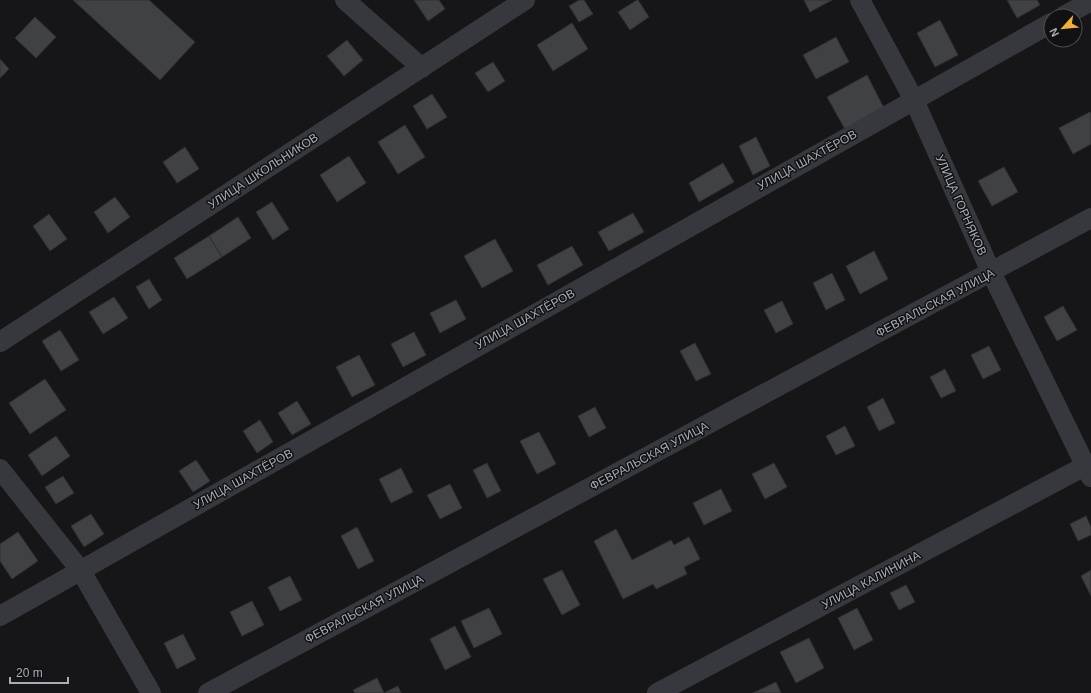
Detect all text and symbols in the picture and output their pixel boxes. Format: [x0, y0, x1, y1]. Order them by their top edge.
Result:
north arrow [1043, 8, 1083, 48]
text: N [1047, 26, 1061, 39]
street label: УЛИЦА ШАХТЁРОВ [755, 127, 859, 193]
street label: УЛИЦА ШКОЛЬНИКОВ [205, 130, 321, 212]
street label: УЛИЦА ГОРНЯКОВ [933, 153, 989, 257]
street label: ФЕВРАЛЬСКАЯ УЛИЦА [873, 266, 997, 340]
street label: УЛИЦА ШАХТЁРОВ [473, 286, 577, 352]
street label: ФЕВРАЛЬСКАЯ УЛИЦА [587, 419, 711, 493]
street label: УЛИЦА ШАХТЁРОВ [191, 446, 295, 512]
street label: УЛИЦА КАЛИНИНА [819, 548, 923, 612]
street label: ФЕВРАЛЬСКАЯ УЛИЦА [302, 572, 426, 646]
scale bar [10, 659, 68, 685]
text: 20 m [16, 666, 43, 680]

